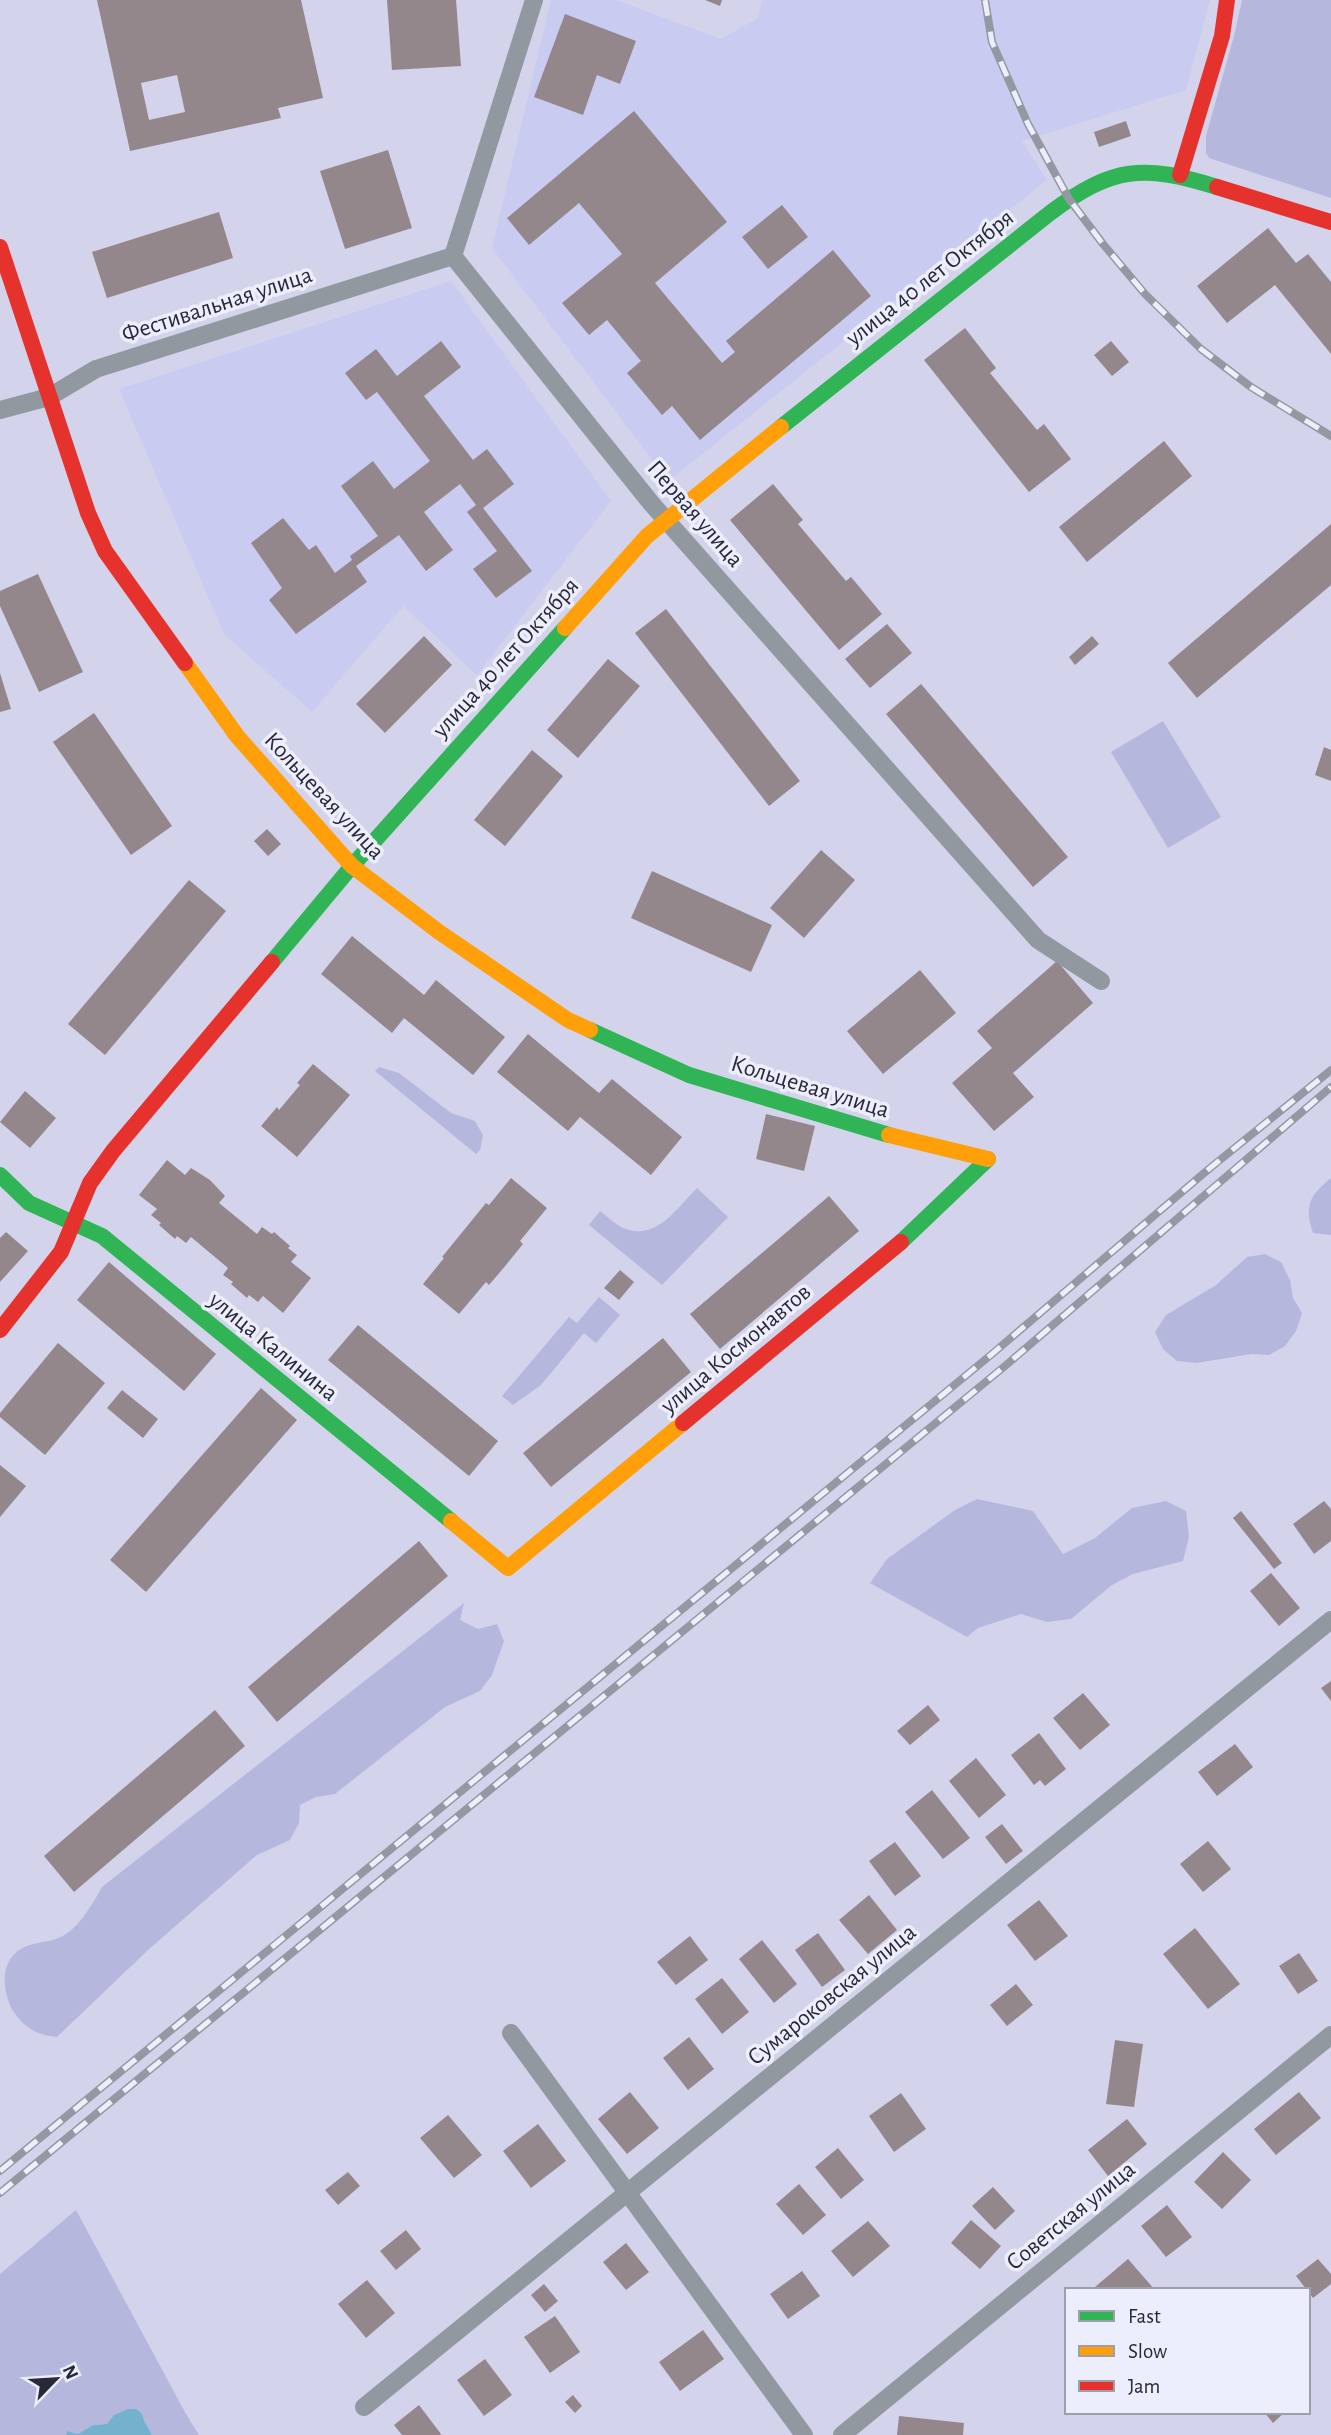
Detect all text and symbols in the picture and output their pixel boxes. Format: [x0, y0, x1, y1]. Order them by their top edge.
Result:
street label: улица 40 лет Октября [841, 205, 1018, 351]
street label: Фестивальная улица [119, 263, 315, 347]
street label: Первая улица [642, 456, 748, 572]
street label: улица 40 лет Октября [428, 574, 584, 743]
street label: Кольцевая улица [259, 728, 389, 864]
street label: Кольцевая улица [728, 1052, 892, 1122]
street label: улица Космонавтов [656, 1280, 815, 1419]
street label: улица Калинина [203, 1287, 342, 1406]
street label: Сумароковская улица [743, 1920, 921, 2070]
street label: Советская улица [1002, 2157, 1140, 2275]
legend [1065, 2288, 1310, 2414]
text: Fast [1128, 2306, 1161, 2327]
text: Slow [1128, 2341, 1167, 2362]
north arrow [21, 2344, 91, 2414]
text: N [59, 2362, 81, 2382]
text: Jam [1128, 2376, 1160, 2397]

